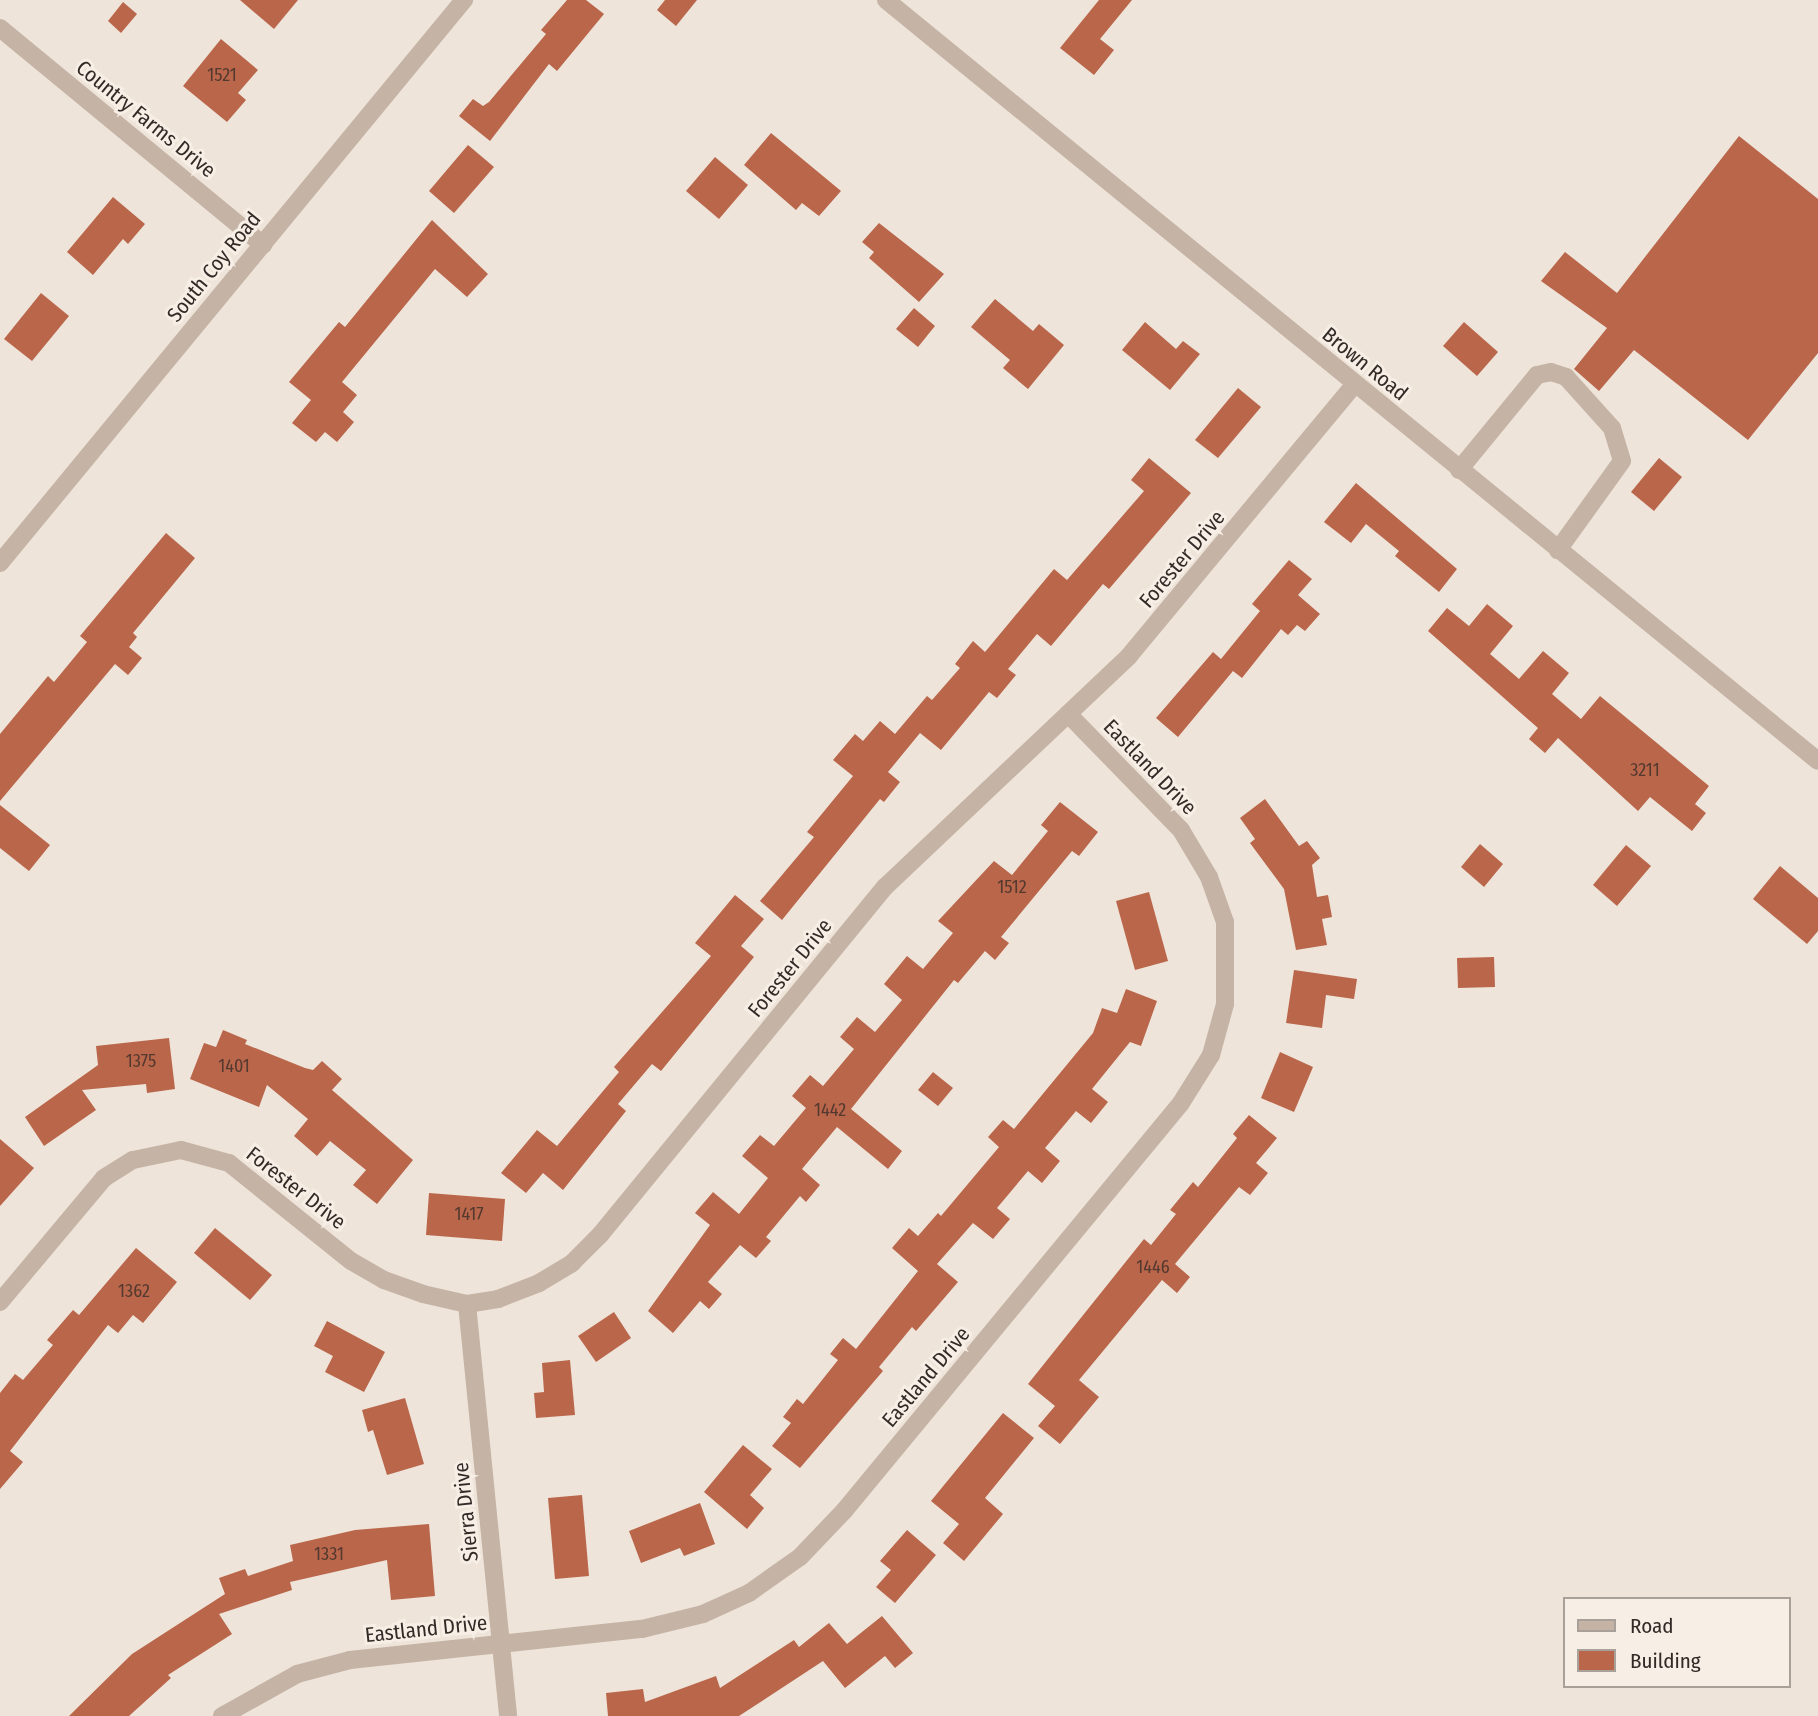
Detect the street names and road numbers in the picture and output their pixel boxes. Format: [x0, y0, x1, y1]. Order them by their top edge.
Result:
street label: Country Farms Drive [71, 55, 221, 183]
street label: South Coy Road [162, 207, 266, 327]
street label: Brown Road [1317, 322, 1413, 406]
street label: Forester Drive [1134, 505, 1230, 613]
street label: Eastland Drive [1098, 714, 1202, 820]
street label: Forester Drive [743, 914, 837, 1022]
street label: Forester Drive [241, 1141, 351, 1235]
street label: Eastland Drive [877, 1322, 975, 1432]
street label: Sierra Drive [448, 1461, 484, 1563]
street label: Eastland Drive [364, 1610, 488, 1648]

